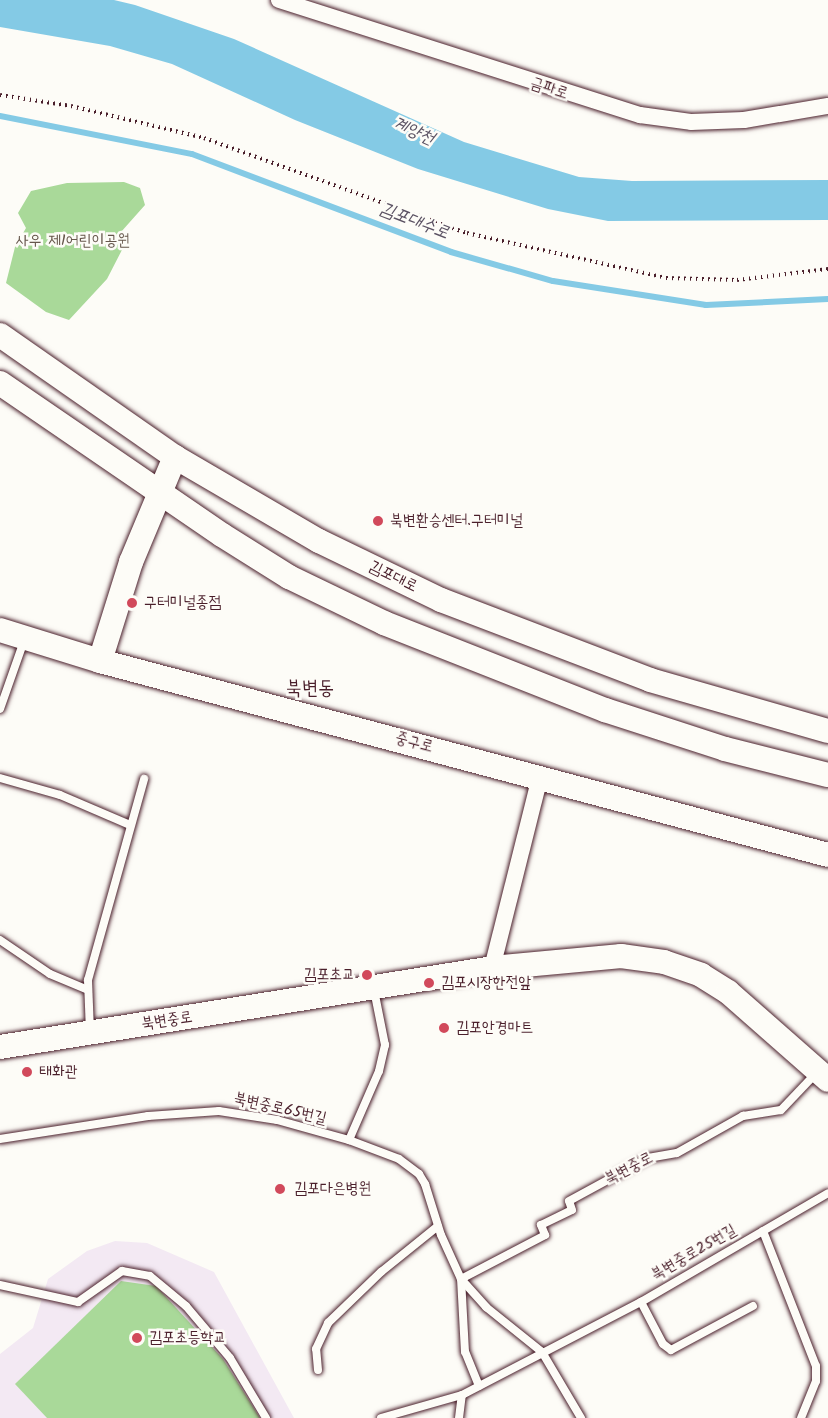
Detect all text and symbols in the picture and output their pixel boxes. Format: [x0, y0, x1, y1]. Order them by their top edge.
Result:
street label: 금파로 [528, 74, 570, 104]
water label: 계양천 [389, 113, 437, 151]
water label: 김포대수로 [376, 199, 452, 245]
park label: 사우 제1어린이공원 [16, 231, 130, 251]
place label: 북변환승센터.구터미널 [390, 511, 523, 531]
marker: 북변환승센터.구터미널 [371, 514, 385, 528]
street label: 김포대로 [366, 557, 420, 597]
place label: 구터미널종점 [144, 593, 221, 613]
marker: 구터미널종점 [125, 596, 139, 610]
district label: 북변동 [286, 677, 334, 701]
street label: 중구로 [393, 729, 435, 757]
place label: 김포초교 [304, 965, 355, 985]
marker: 김포초교 [360, 968, 374, 982]
place label: 김포시장한전앞 [441, 973, 531, 993]
marker: 김포시장한전앞 [422, 976, 436, 990]
street label: 북변중로 [140, 1008, 194, 1034]
place label: 김포안경마트 [456, 1018, 533, 1038]
marker: 김포안경마트 [437, 1021, 451, 1035]
place label: 태화관 [39, 1062, 78, 1082]
marker: 태화관 [20, 1065, 34, 1079]
street label: 북변중로65번길 [232, 1089, 328, 1129]
street label: 북변중로 [602, 1149, 656, 1189]
place label: 김포다은병원 [294, 1179, 371, 1199]
marker: 김포다은병원 [271, 1180, 289, 1198]
street label: 북변중로25번길 [648, 1221, 740, 1285]
place label: 김포초등학교 [149, 1328, 226, 1348]
marker: 김포초등학교 [130, 1331, 144, 1345]

